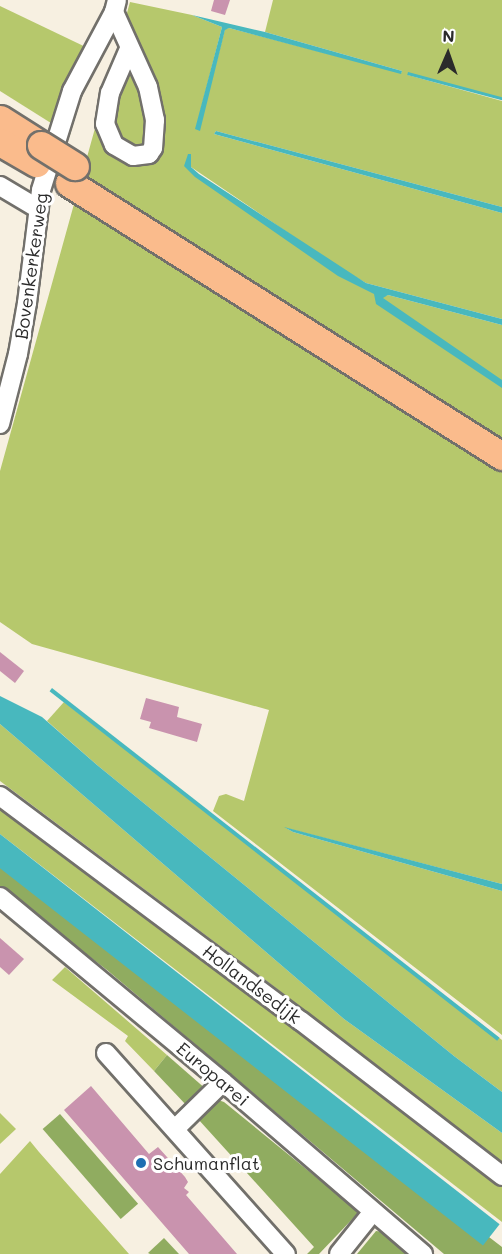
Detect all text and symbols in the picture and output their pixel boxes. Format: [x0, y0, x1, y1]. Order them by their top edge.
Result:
north arrow [418, 24, 478, 84]
text: N [442, 25, 455, 46]
street label: Bovenkerkerweg [10, 191, 52, 341]
street label: Hollandsedijk [199, 940, 305, 1028]
street label: Europarei [172, 1037, 254, 1111]
place label: Schumanflat [153, 1152, 260, 1174]
marker: Schumanflat [134, 1156, 148, 1170]

